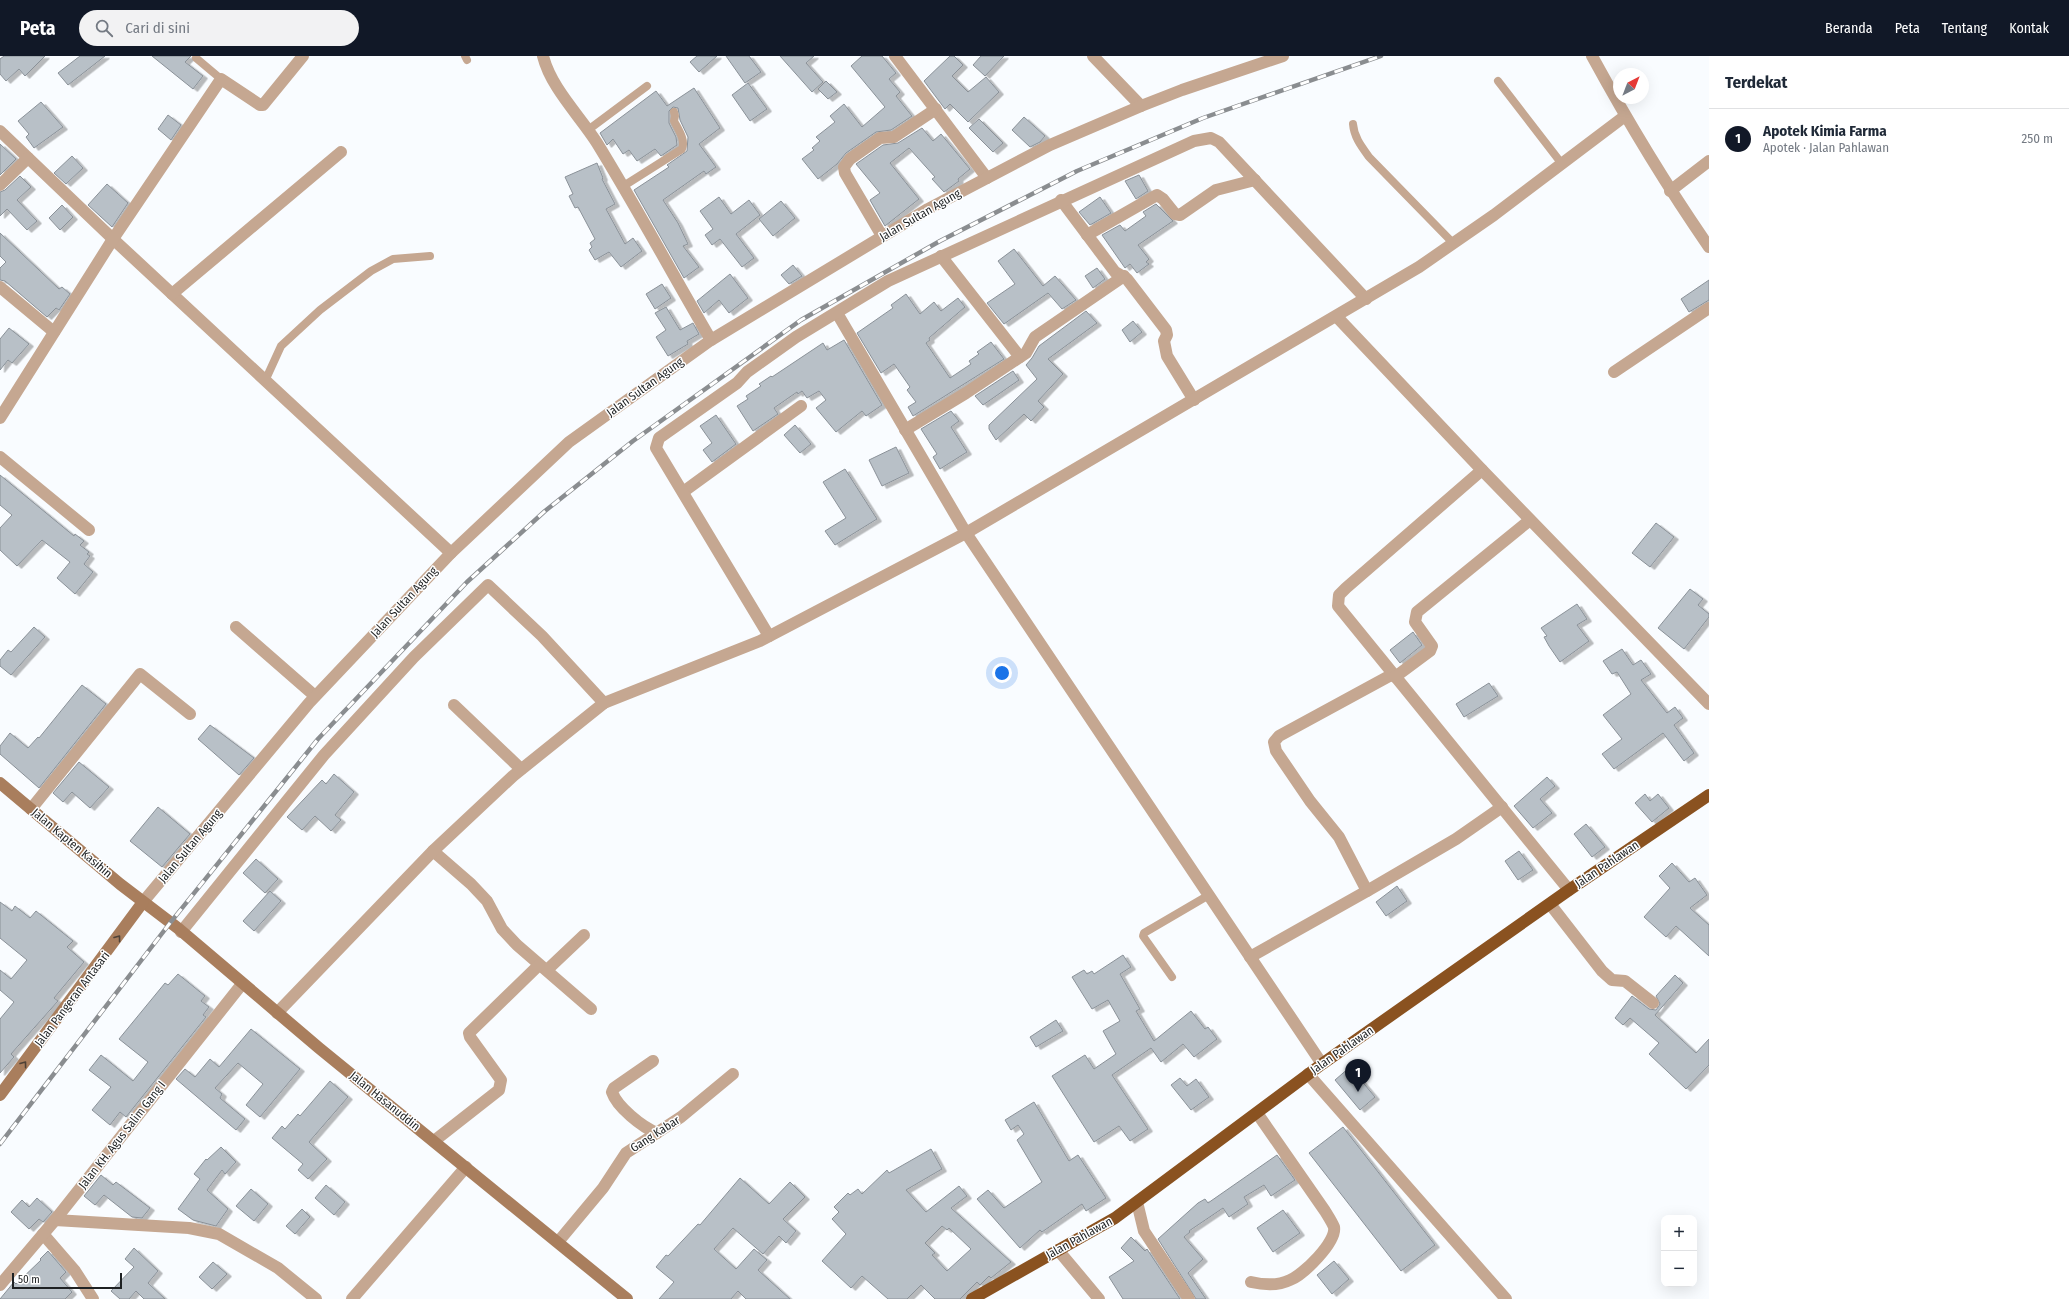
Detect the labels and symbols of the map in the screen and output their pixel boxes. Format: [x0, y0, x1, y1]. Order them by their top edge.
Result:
north arrow [1613, 68, 1649, 104]
street label: Jalan Sultan Agung [877, 186, 963, 244]
street label: Jalan Sultan Agung [604, 354, 686, 420]
street label: Jalan Sultan Agung [368, 564, 441, 640]
your location [992, 663, 1012, 683]
street label: Jalan Kapten Kasihin [29, 805, 115, 881]
street label: Jalan Sultan Agung [155, 806, 225, 886]
street label: Jalan Pahlawan [1572, 838, 1642, 890]
one-way arrow [113, 935, 120, 942]
street label: Jalan Pangeran Antasari [32, 949, 112, 1049]
street label: Jalan Pahlawan [1308, 1023, 1376, 1077]
pin: 1 [1345, 1059, 1371, 1092]
one-way arrow [19, 1062, 26, 1069]
street label: Jalan Hasanuddin [347, 1069, 423, 1133]
street label: Jalan KH. Agus Salim Gang I [76, 1078, 168, 1192]
street label: Gang Kabar [628, 1112, 683, 1155]
street label: Jalan Pahlawan [1043, 1214, 1115, 1262]
scale bar [12, 1271, 122, 1290]

